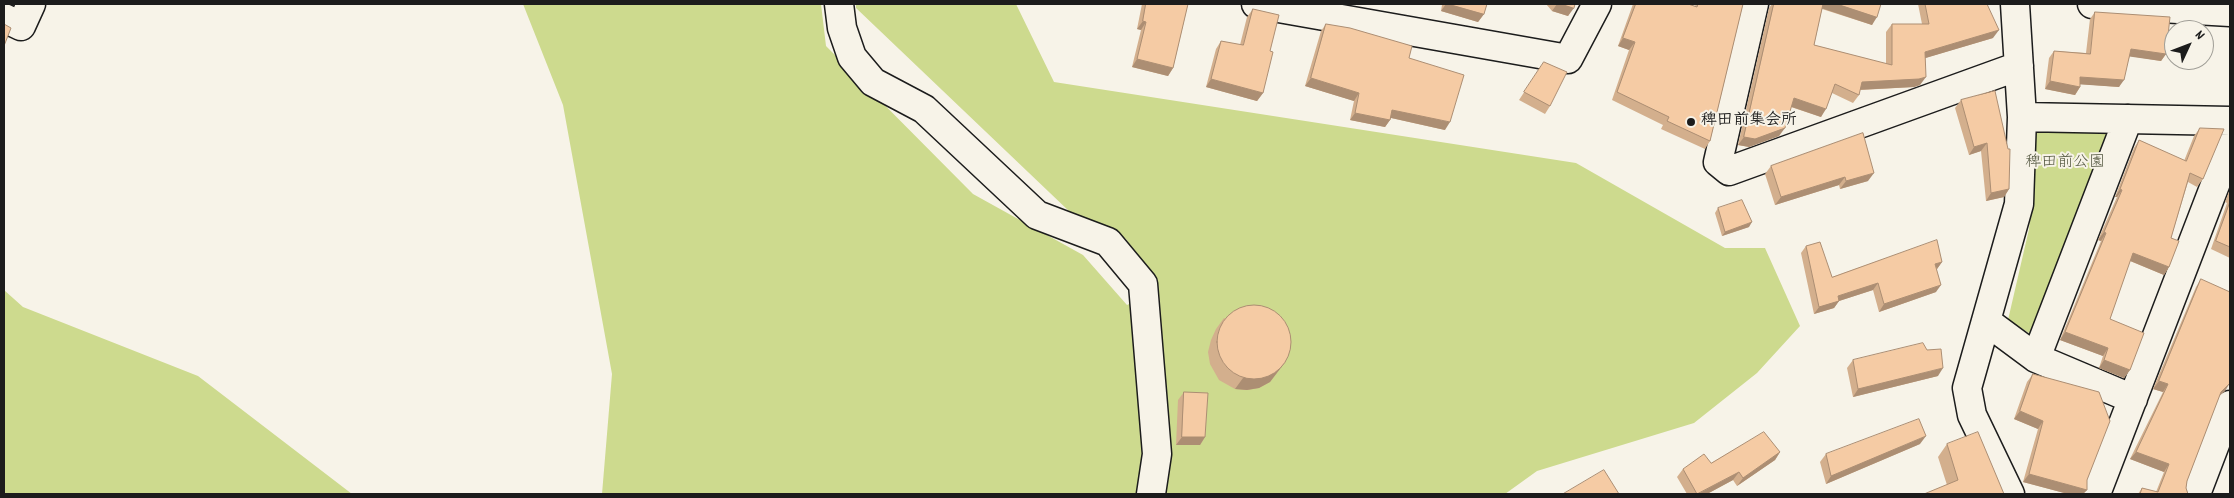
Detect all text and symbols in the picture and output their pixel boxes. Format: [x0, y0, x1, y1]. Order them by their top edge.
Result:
north arrow [2164, 20, 2214, 70]
text: N [2190, 26, 2209, 45]
place label: 稗田前集会所 [1701, 112, 1797, 132]
marker: 稗田前集会所 [1685, 116, 1697, 128]
park label: 稗田前公園 [2025, 154, 2105, 174]

